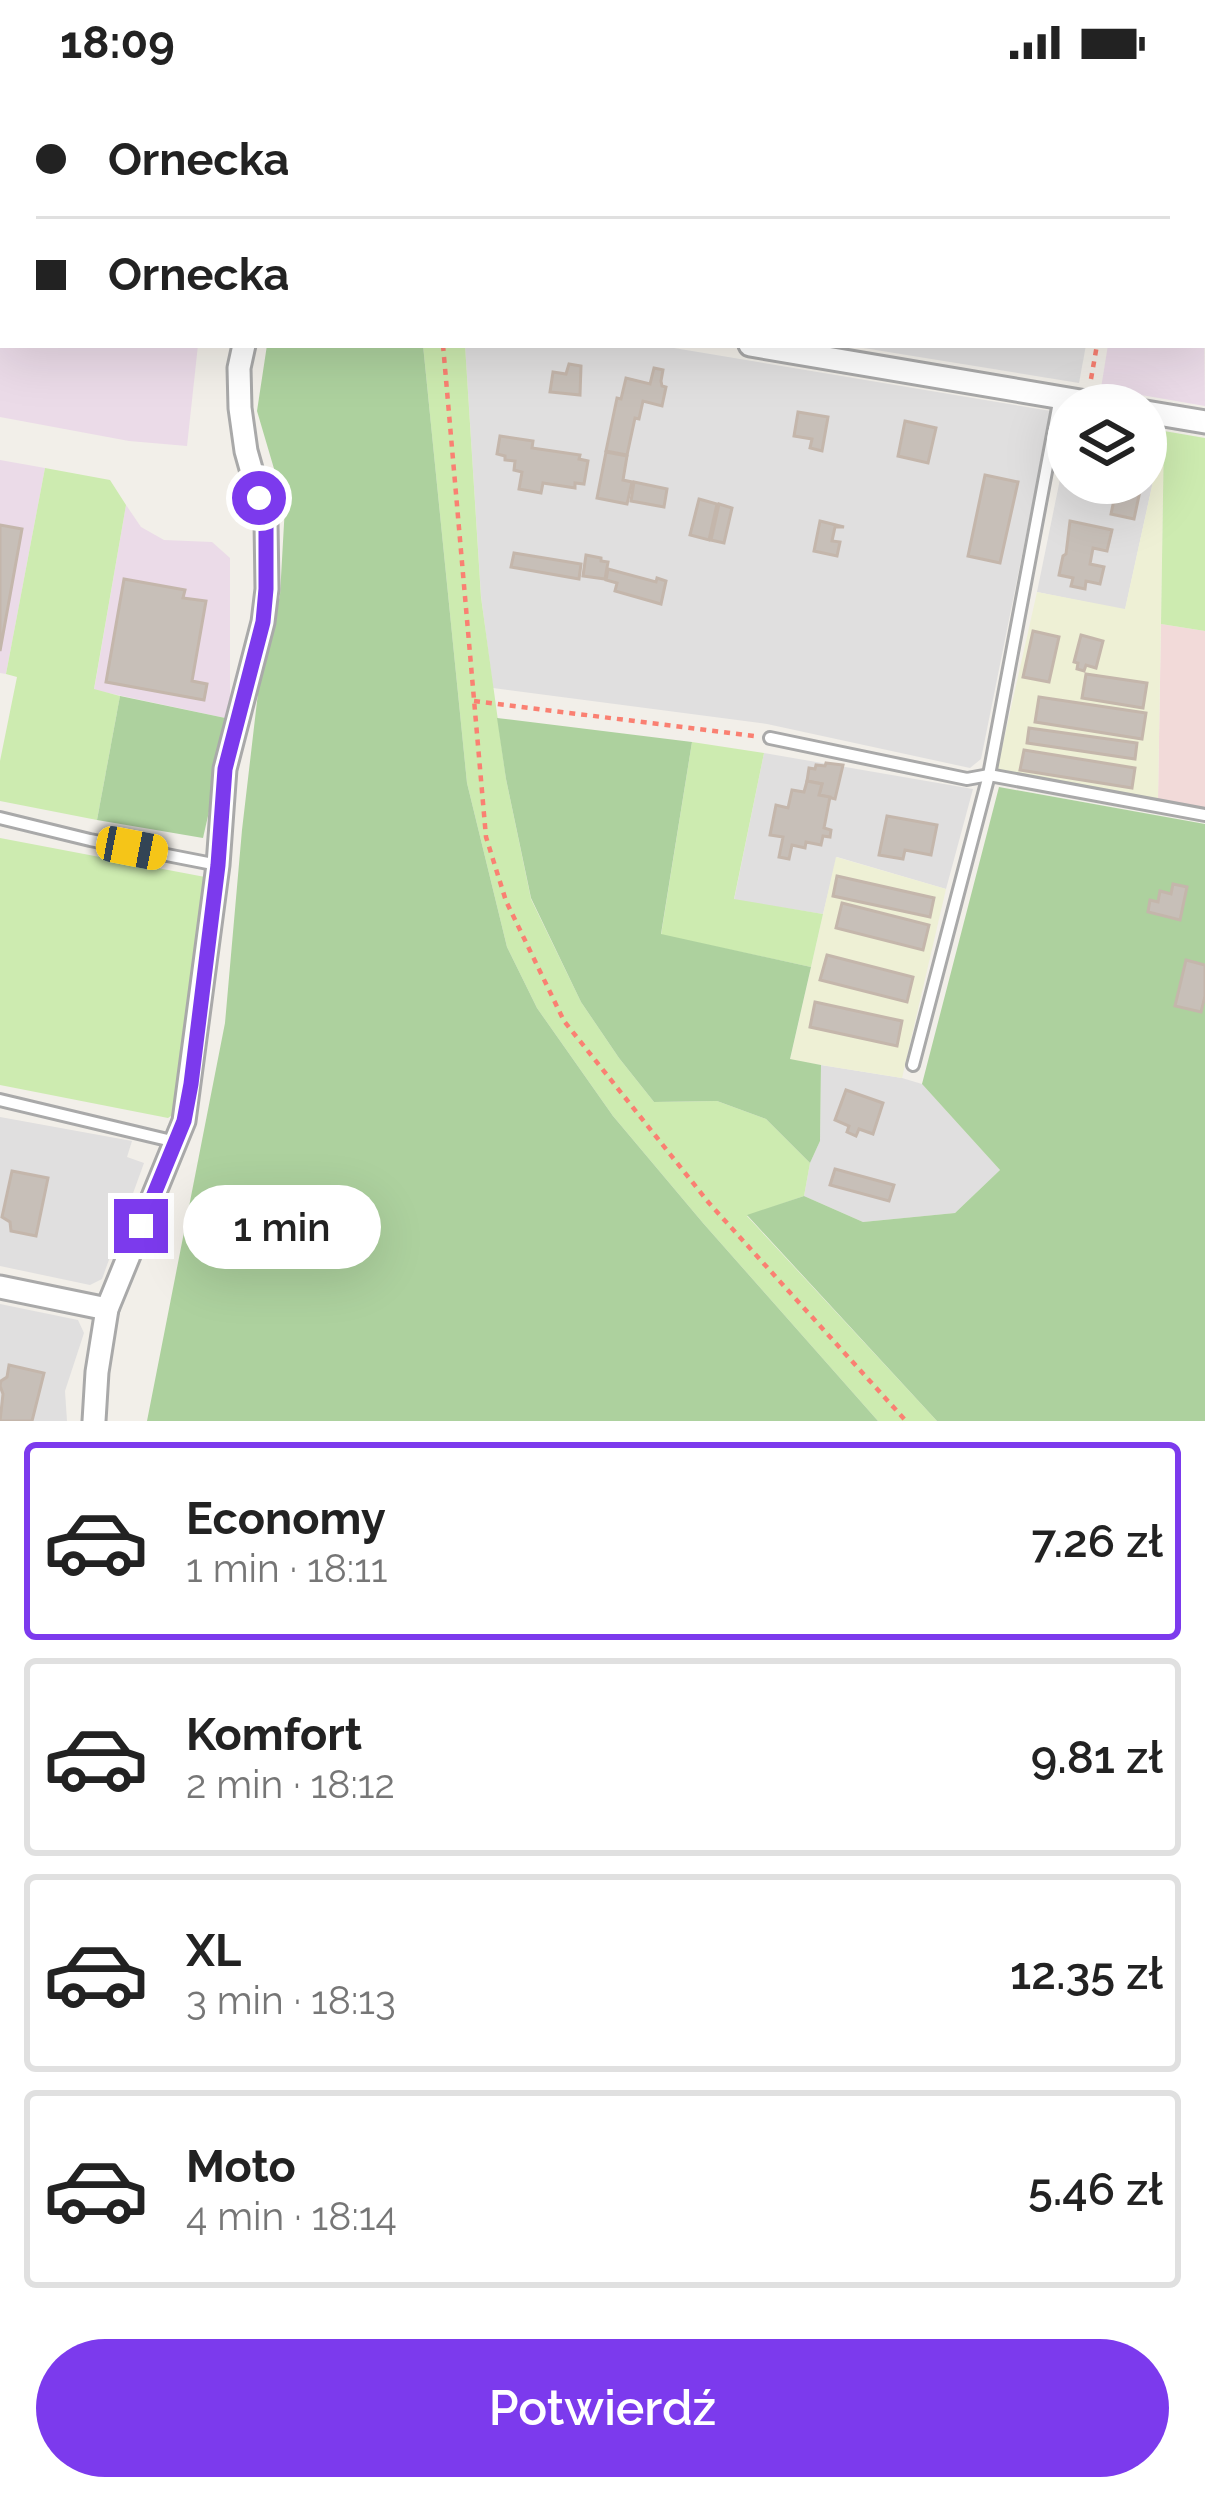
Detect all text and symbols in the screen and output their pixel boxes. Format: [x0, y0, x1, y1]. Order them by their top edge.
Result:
text: 18:09 [60, 16, 175, 69]
text: Ornecka [108, 133, 289, 186]
text: Ornecka [108, 248, 289, 301]
map controls [1047, 384, 1167, 504]
button: layers [1047, 384, 1167, 504]
route start [232, 471, 286, 525]
car [93, 823, 171, 873]
callout: 1 min [183, 1184, 381, 1268]
route end [114, 1199, 168, 1253]
text: 1 min [234, 1204, 330, 1250]
icon: car [42, 1487, 150, 1595]
text: Economy [186, 1492, 386, 1545]
text: 7.26 zł [1031, 1515, 1163, 1568]
text: 1 min · 18:11 [186, 1545, 388, 1591]
icon: car [42, 1703, 150, 1811]
text: Komfort [186, 1708, 362, 1761]
text: 9.81 zł [1031, 1731, 1163, 1784]
text: 2 min · 18:12 [186, 1761, 395, 1807]
icon: car [42, 1919, 150, 2027]
text: XL [186, 1924, 241, 1977]
text: 12.35 zł [1010, 1947, 1163, 2000]
text: 3 min · 18:13 [186, 1977, 396, 2023]
icon: car [42, 2135, 150, 2243]
text: Moto [186, 2140, 296, 2193]
text: 5.46 zł [1028, 2163, 1163, 2216]
text: 4 min · 18:14 [186, 2193, 397, 2239]
button: Potwierdź [36, 2339, 1169, 2477]

